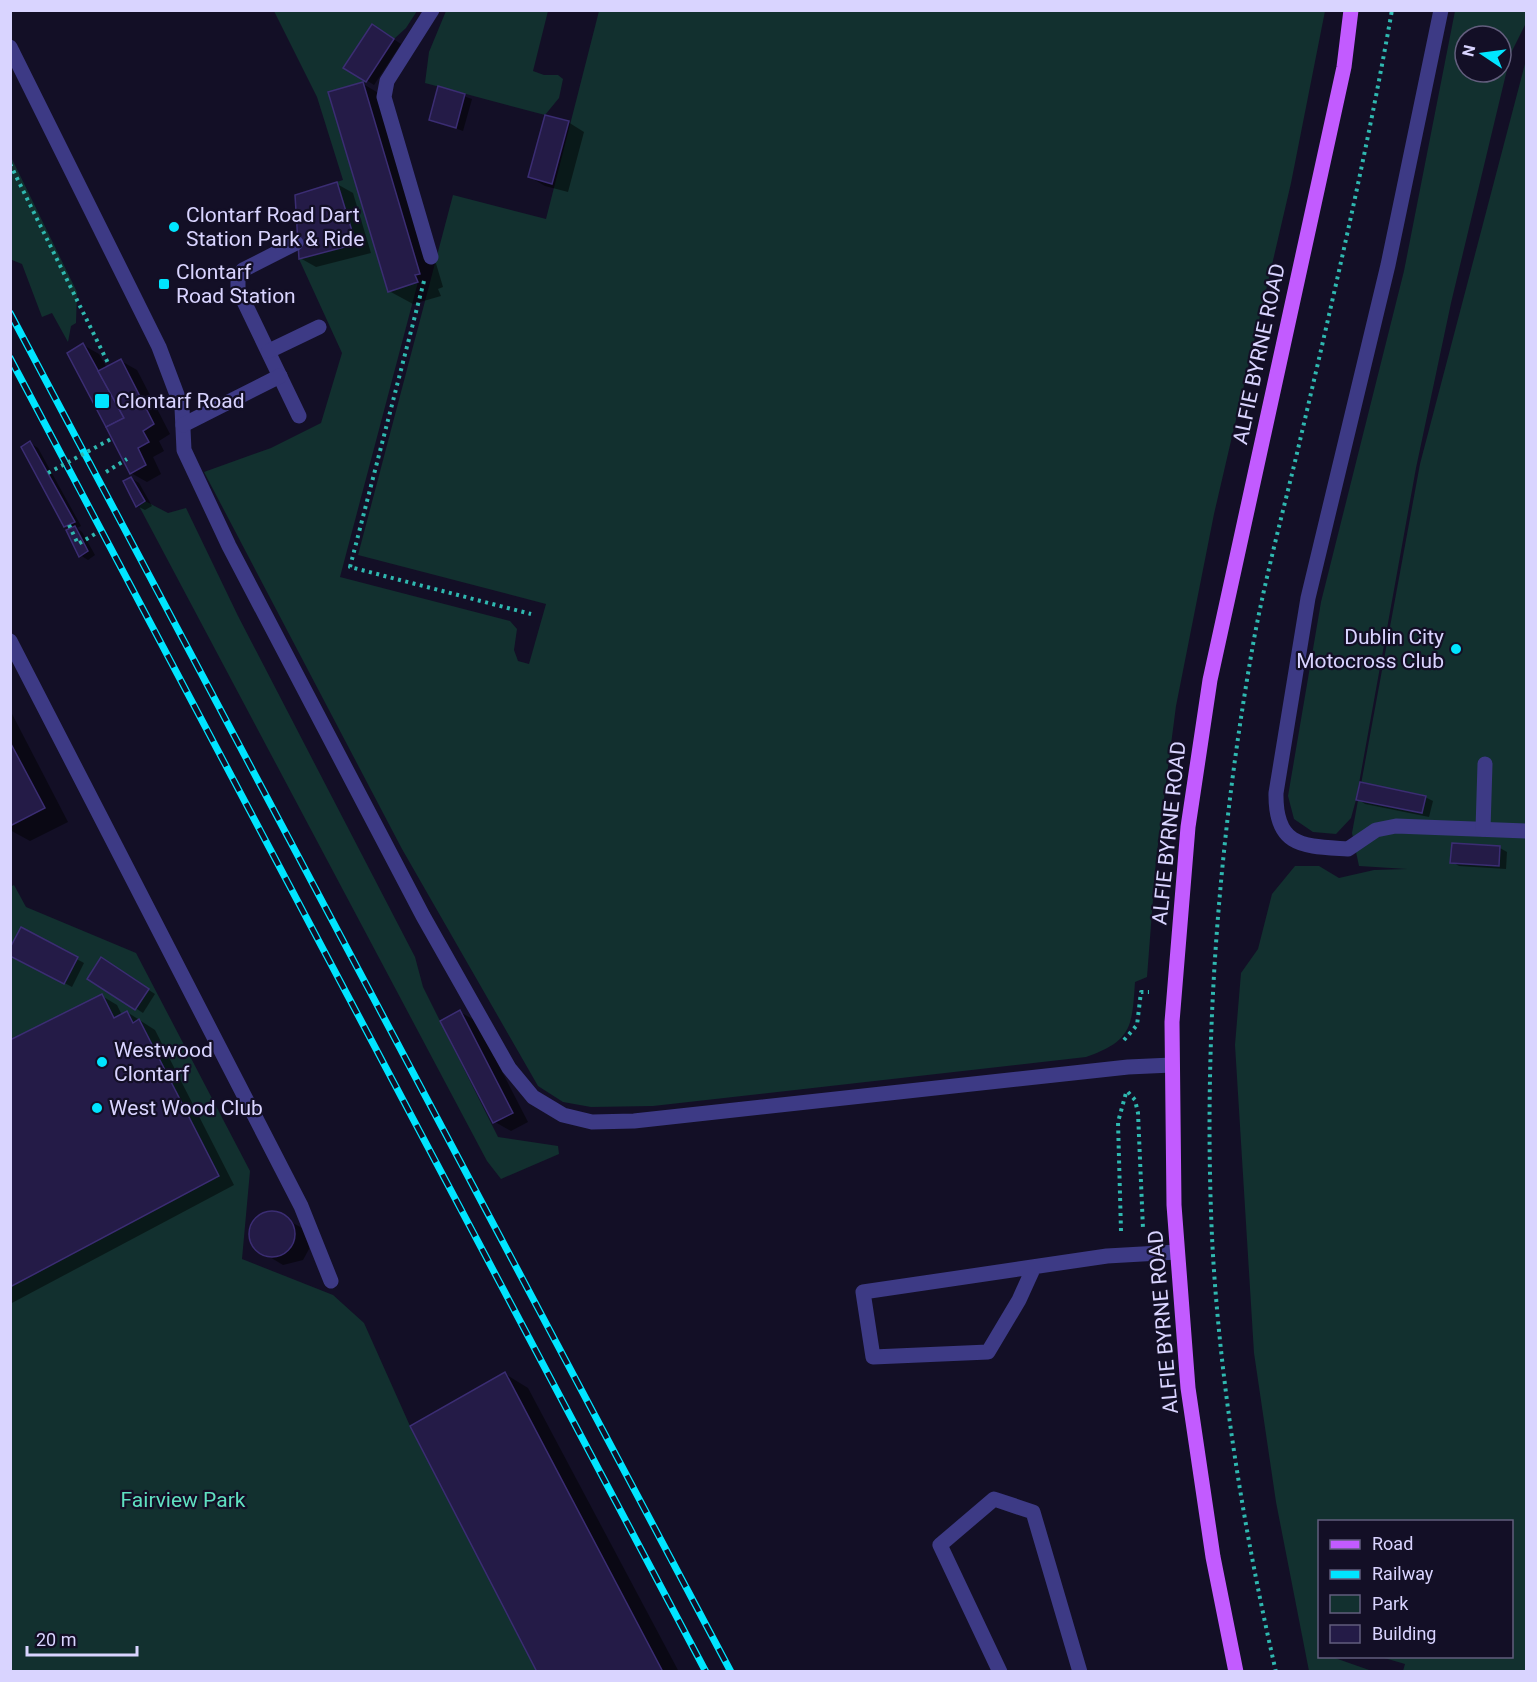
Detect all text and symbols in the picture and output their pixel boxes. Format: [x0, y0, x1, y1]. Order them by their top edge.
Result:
north arrow [1453, 24, 1513, 84]
text: N [1458, 43, 1479, 58]
place label: Clontarf Road Dart Station Park & Ride [186, 203, 364, 251]
marker: Clontarf Road Dart Station Park & Ride [167, 220, 181, 234]
place label: Clontarf Road Station [176, 260, 296, 308]
street label: ALFIE BYRNE ROAD [1228, 261, 1290, 447]
marker: Clontarf Road Station [157, 277, 171, 291]
place label: Clontarf Road [116, 389, 245, 413]
marker: Clontarf Road [93, 392, 111, 410]
place label: Dublin City Motocross Club [1296, 625, 1444, 673]
marker: Dublin City Motocross Club [1449, 642, 1463, 656]
street label: ALFIE BYRNE ROAD [1147, 740, 1191, 926]
place label: Westwood Clontarf [114, 1038, 213, 1086]
marker: Westwood Clontarf [95, 1055, 109, 1069]
place label: West Wood Club [109, 1096, 263, 1120]
marker: West Wood Club [90, 1101, 104, 1115]
street label: ALFIE BYRNE ROAD [1143, 1229, 1183, 1415]
park label: Fairview Park [121, 1488, 246, 1512]
legend [1318, 1520, 1513, 1658]
text: Road [1372, 1533, 1413, 1554]
text: Railway [1372, 1563, 1434, 1584]
text: Park [1372, 1593, 1409, 1614]
scale bar [27, 1619, 136, 1657]
text: Building [1372, 1623, 1436, 1644]
text: 20 m [36, 1629, 76, 1650]

